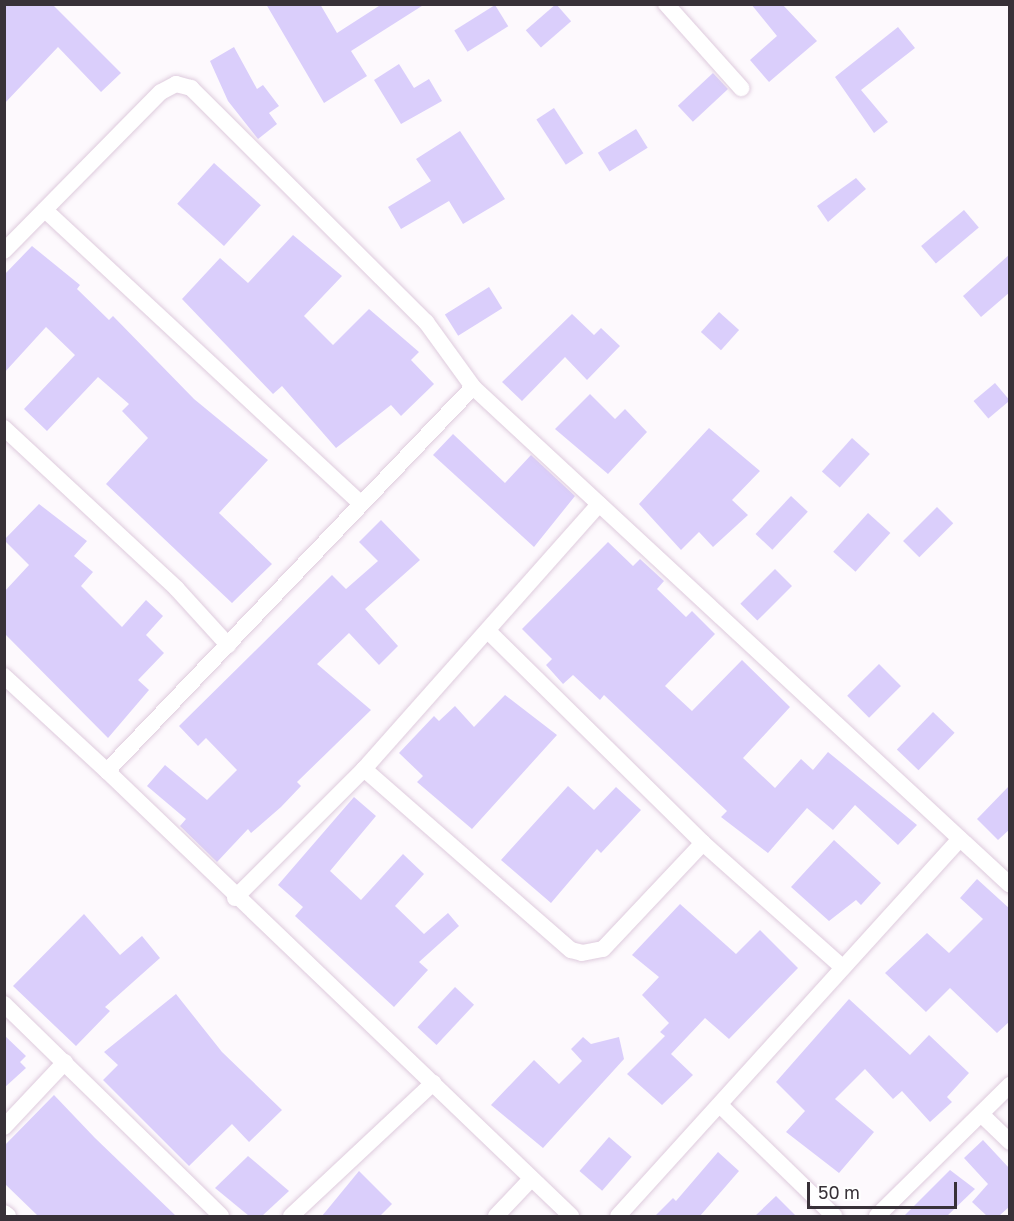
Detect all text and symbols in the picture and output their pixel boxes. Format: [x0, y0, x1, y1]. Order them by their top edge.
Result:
scale bar [810, 1170, 960, 1208]
text: 50 m [818, 1181, 860, 1203]

